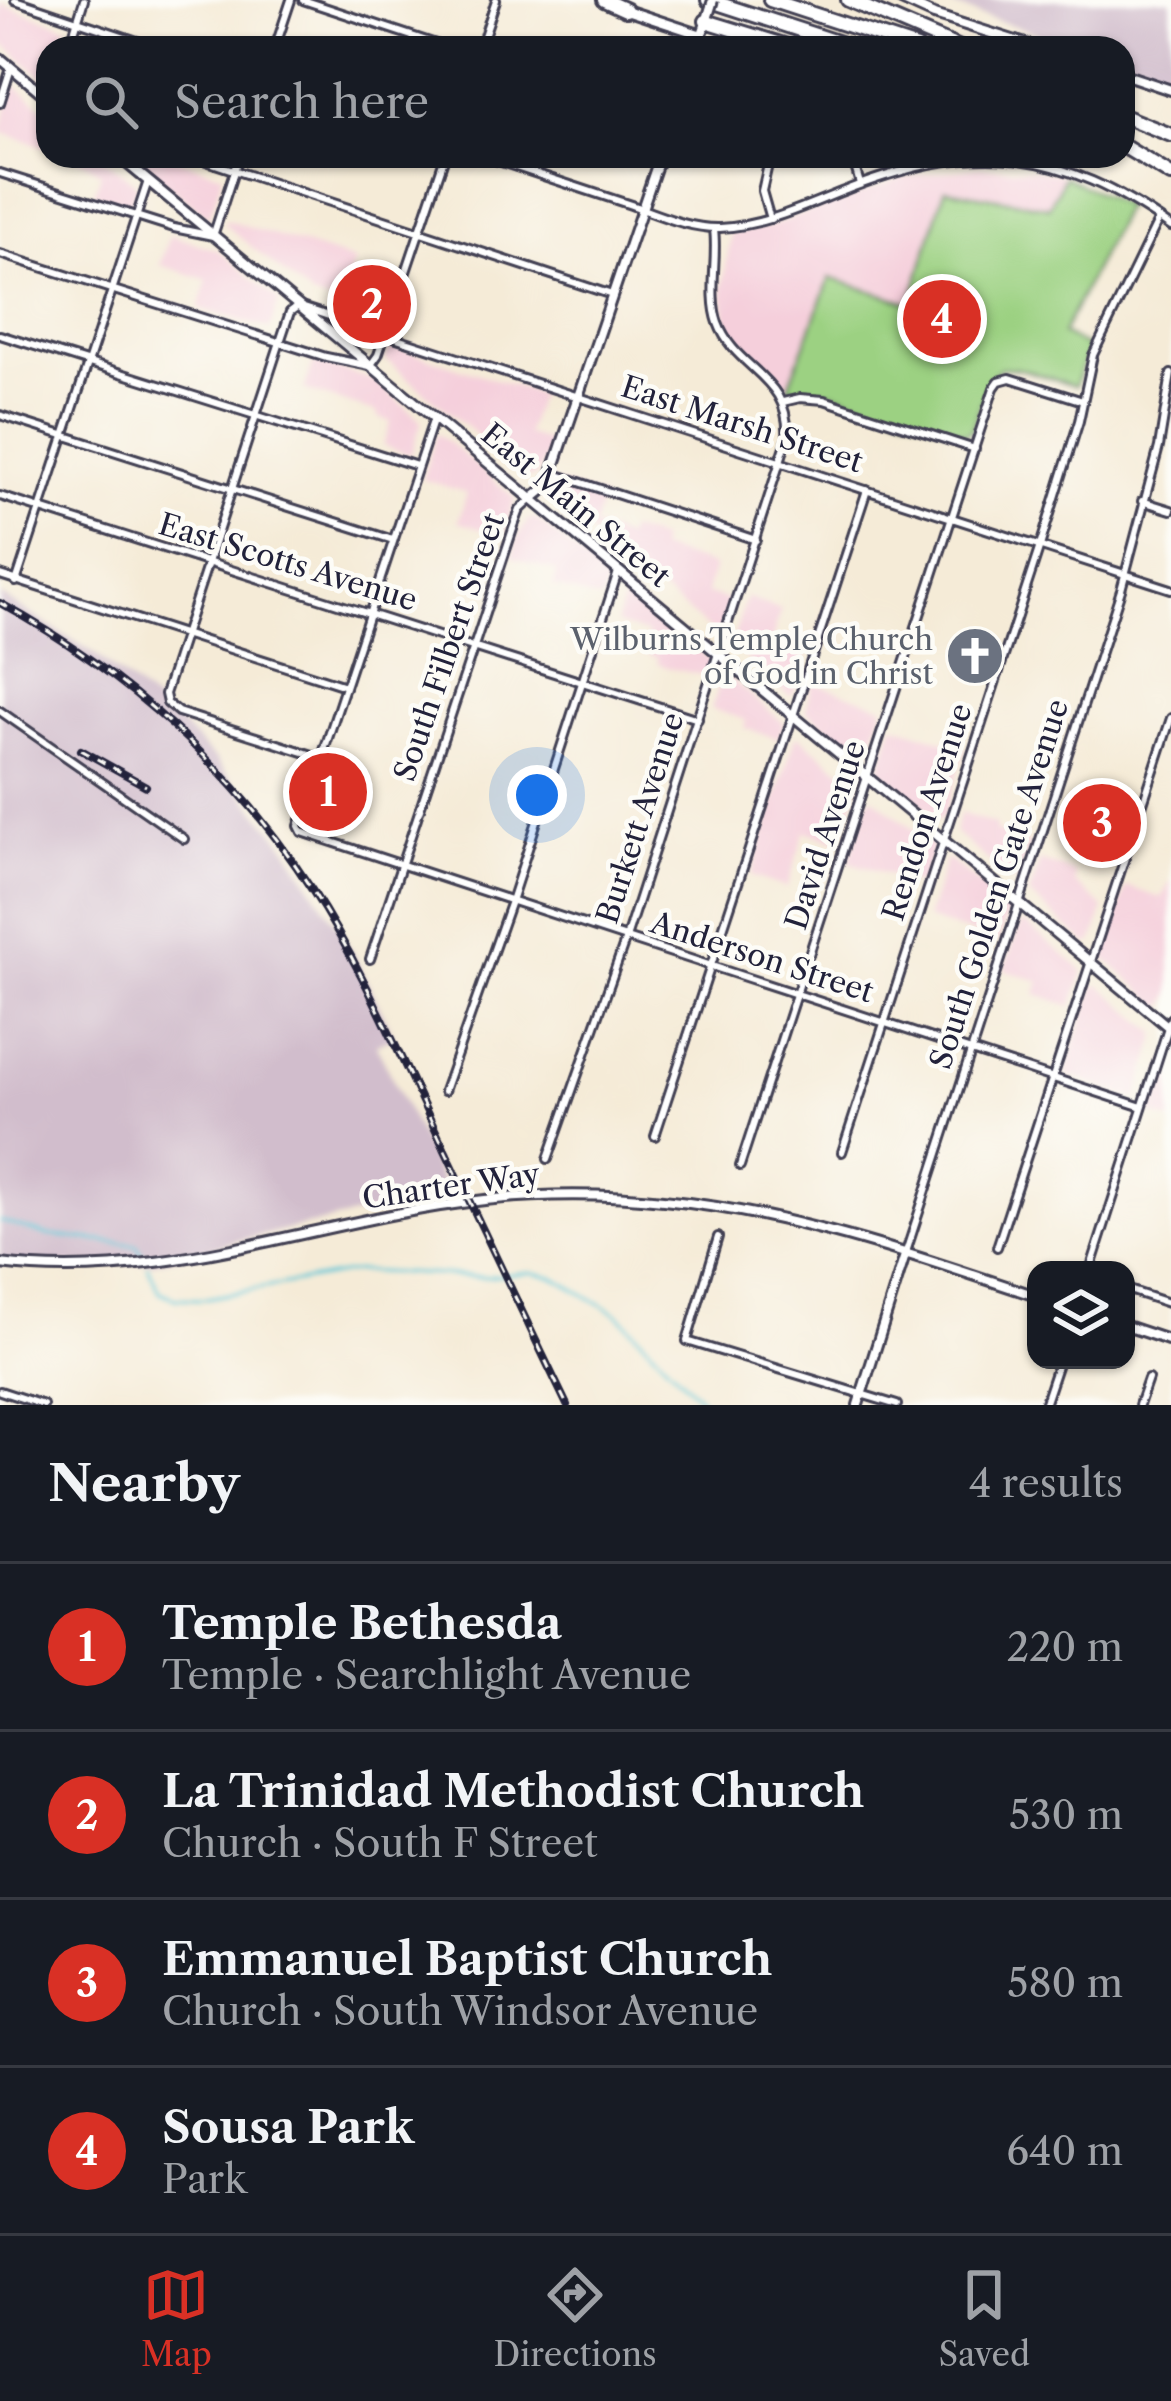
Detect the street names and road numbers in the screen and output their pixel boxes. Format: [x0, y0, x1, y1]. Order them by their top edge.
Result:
street label: East Marsh Street [617, 368, 868, 481]
street label: East Main Street [474, 415, 678, 595]
street label: East Scotts Avenue [155, 505, 421, 619]
street label: South Filbert Street [386, 508, 512, 786]
street label: South Golden Gate Avenue [922, 695, 1076, 1073]
street label: Rendon Avenue [874, 699, 980, 925]
street label: Burkett Avenue [588, 708, 692, 928]
street label: David Avenue [777, 736, 873, 934]
street label: Anderson Street [645, 903, 878, 1011]
street label: Charter Way [360, 1155, 542, 1217]

